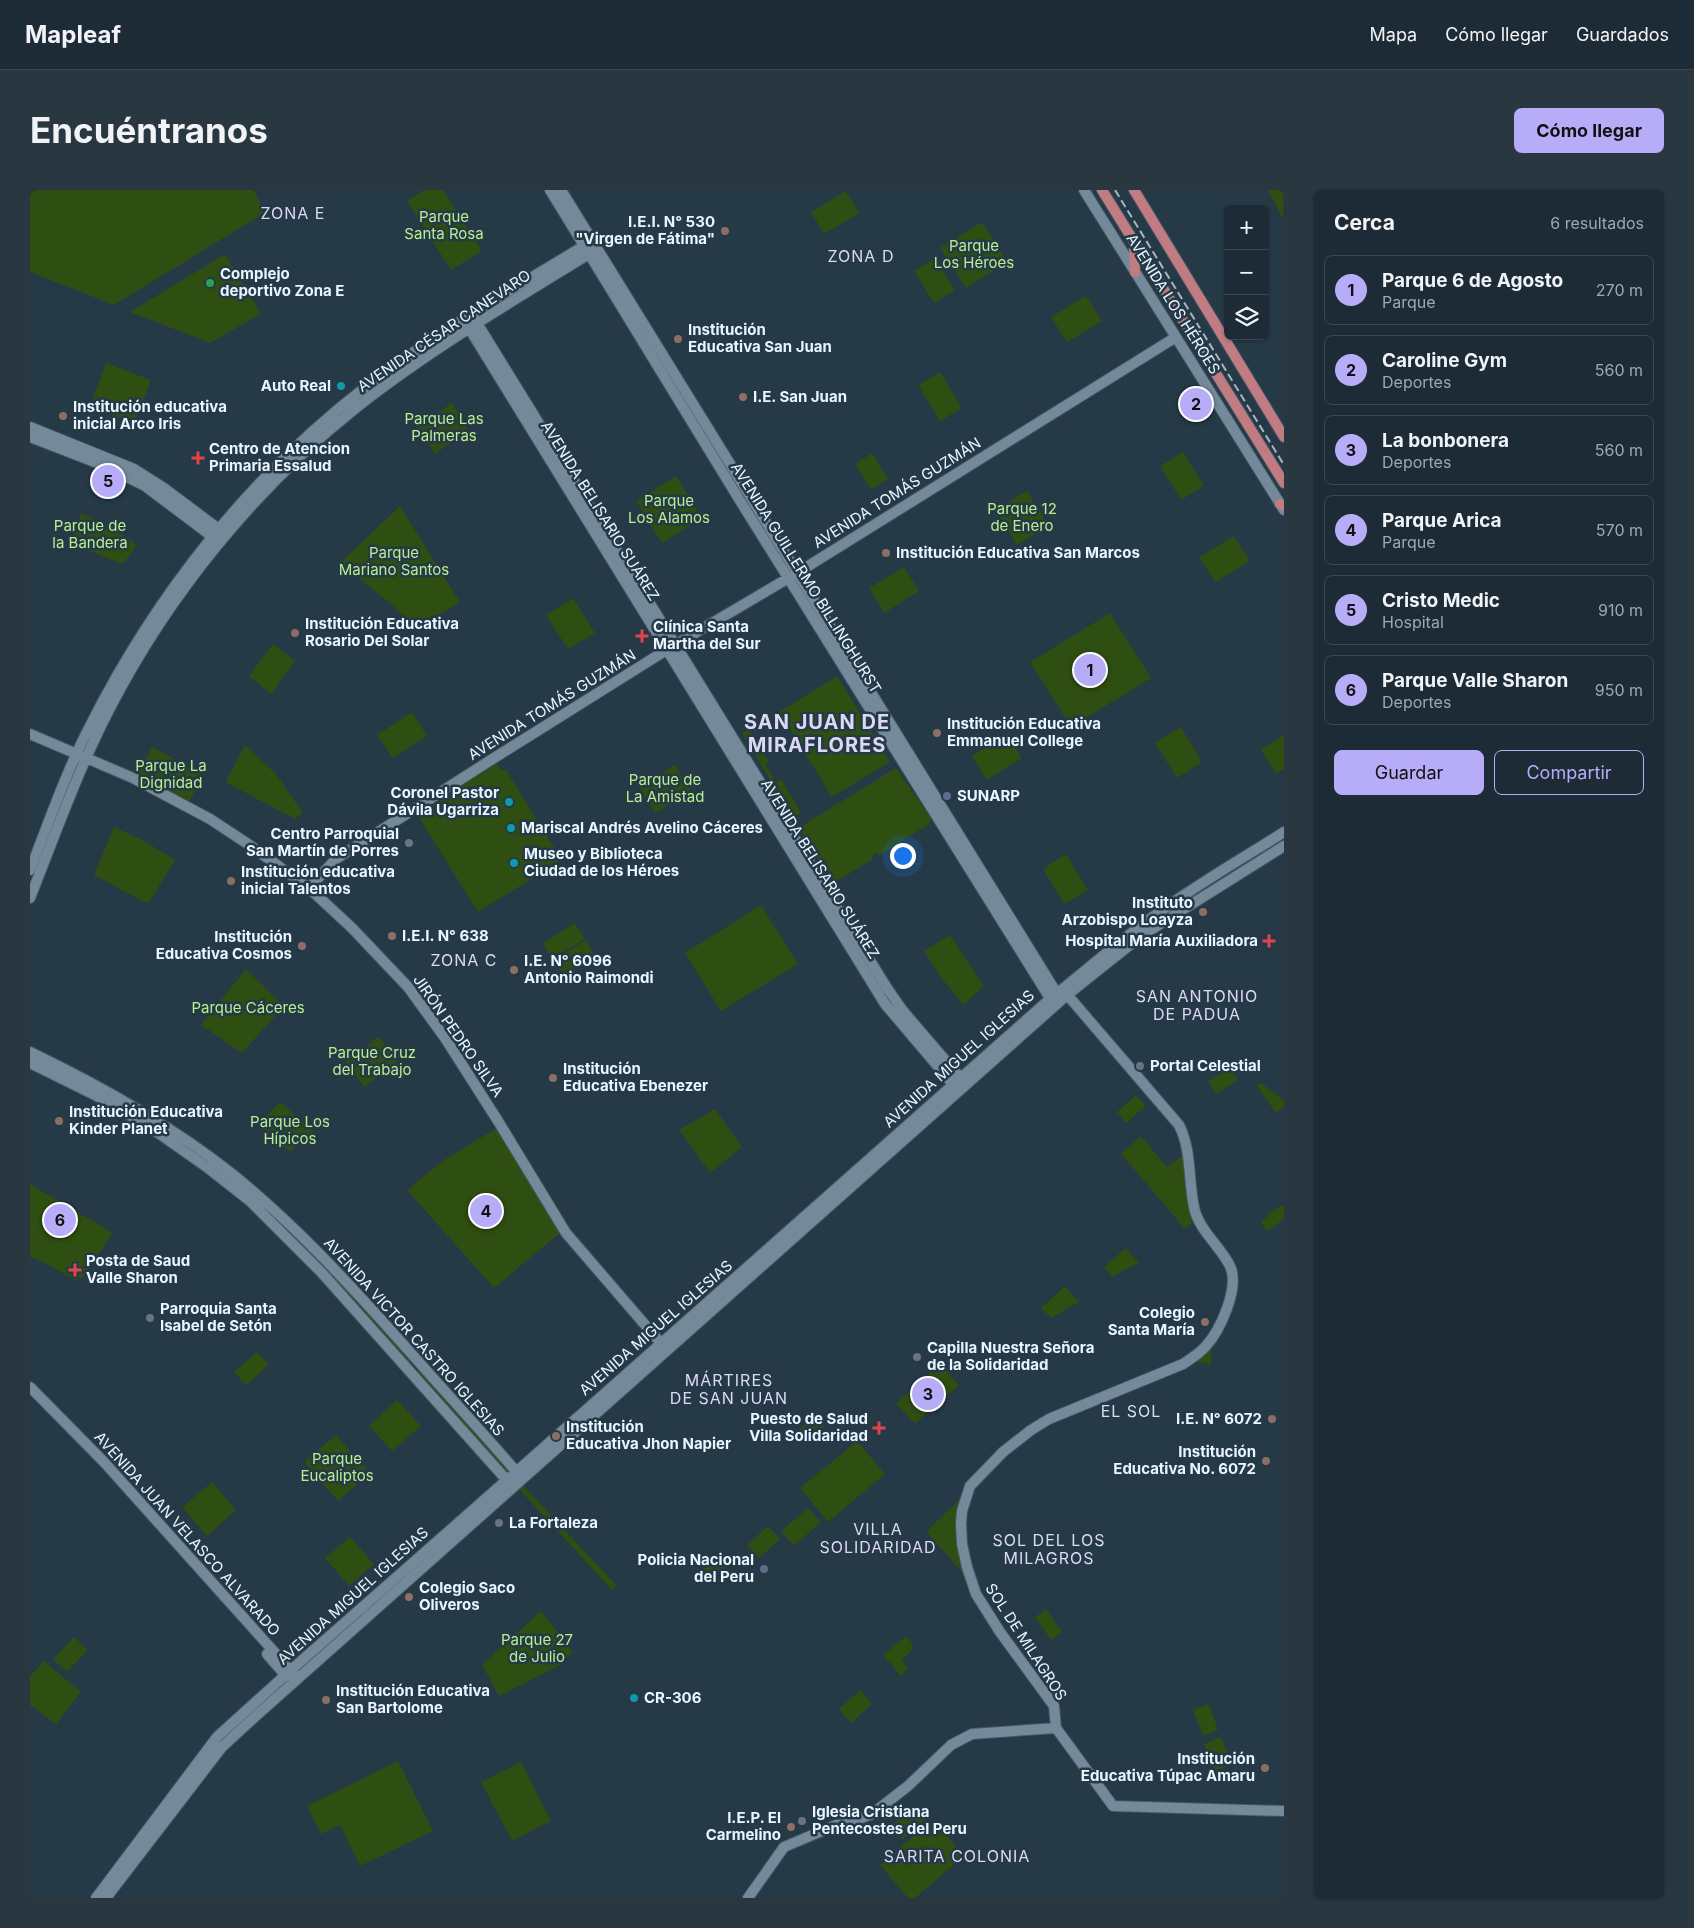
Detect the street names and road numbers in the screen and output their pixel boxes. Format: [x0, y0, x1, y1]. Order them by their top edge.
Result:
street label: AVENIDA LOS HÉROES [1122, 230, 1224, 378]
street label: AVENIDA CÉSAR CANEVARO [353, 265, 534, 396]
street label: AVENIDA BELISARIO SUÁREZ [537, 417, 664, 604]
street label: AVENIDA TOMÁS GUZMÁN [809, 433, 984, 552]
street label: AVENIDA GUILLERMO BILLINGHURST [727, 459, 886, 697]
street label: AVENIDA TOMÁS GUZMÁN [464, 645, 639, 764]
street label: AVENIDA BELISARIO SUÁREZ [757, 775, 884, 962]
street label: JIRÓN PEDRO SILVA [409, 971, 508, 1100]
street label: AVENIDA MIGUEL IGLESIAS [879, 986, 1038, 1132]
street label: AVENIDA VICTOR CASTRO IGLESIAS [320, 1233, 509, 1440]
street label: AVENIDA MIGUEL IGLESIAS [575, 1256, 736, 1399]
street label: AVENIDA JUAN VELASCO ALVARADO [90, 1428, 284, 1640]
street label: AVENIDA MIGUEL IGLESIAS [273, 1523, 432, 1669]
street label: SOL DE MILAGROS [981, 1580, 1071, 1704]

